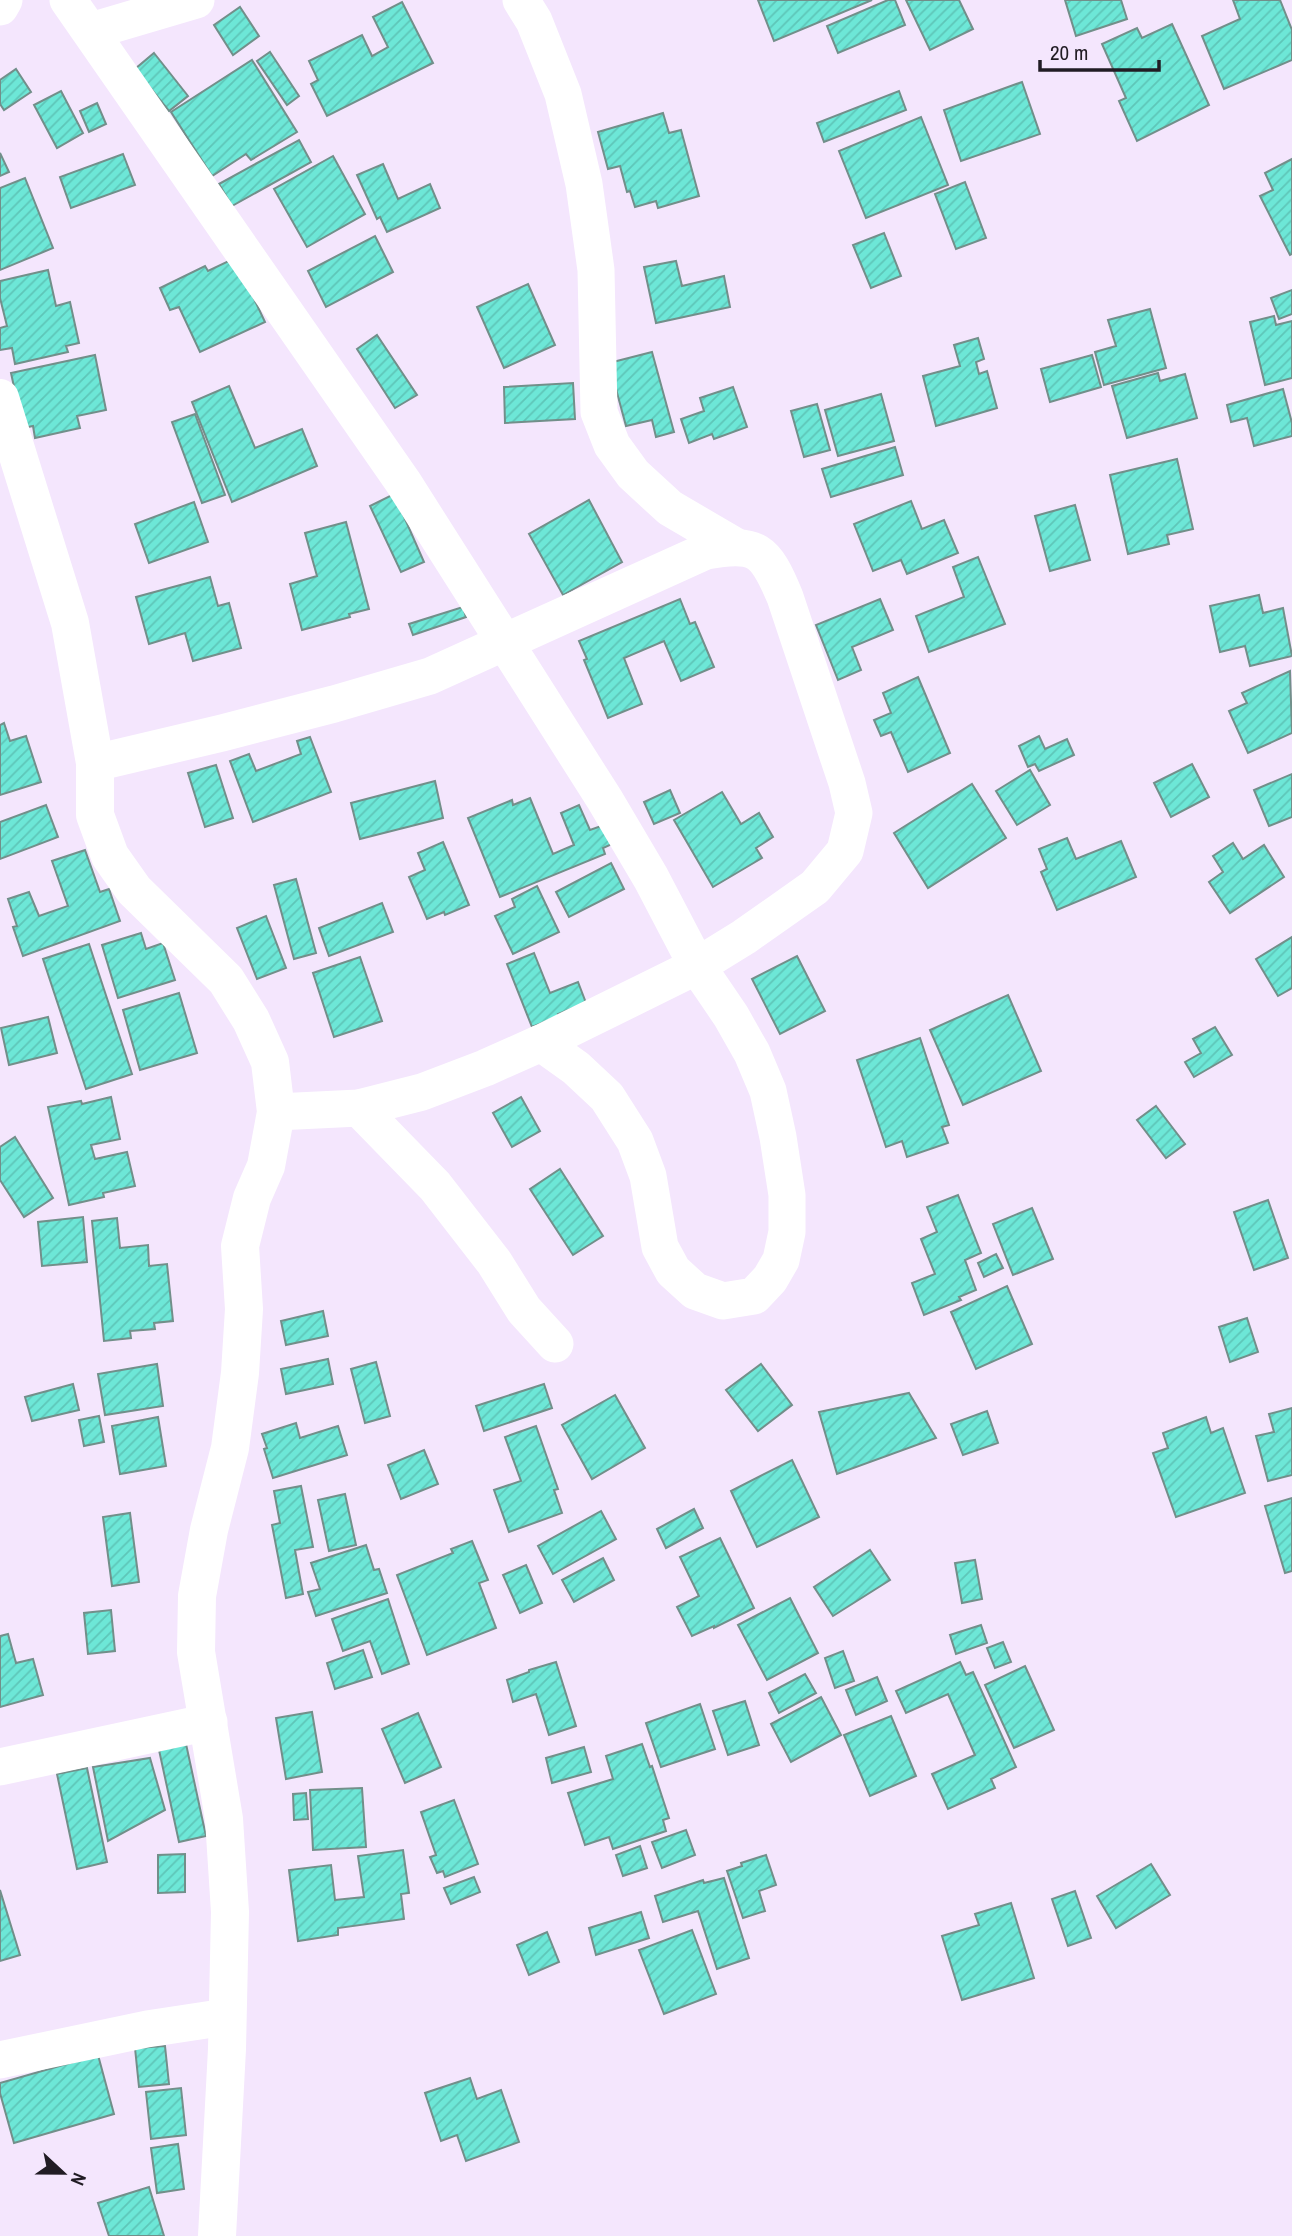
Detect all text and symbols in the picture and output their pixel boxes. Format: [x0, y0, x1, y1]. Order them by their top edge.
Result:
scale bar [1040, 28, 1159, 72]
text: 20 m [1050, 38, 1088, 67]
north arrow [28, 2138, 98, 2208]
text: N [65, 2169, 93, 2189]

